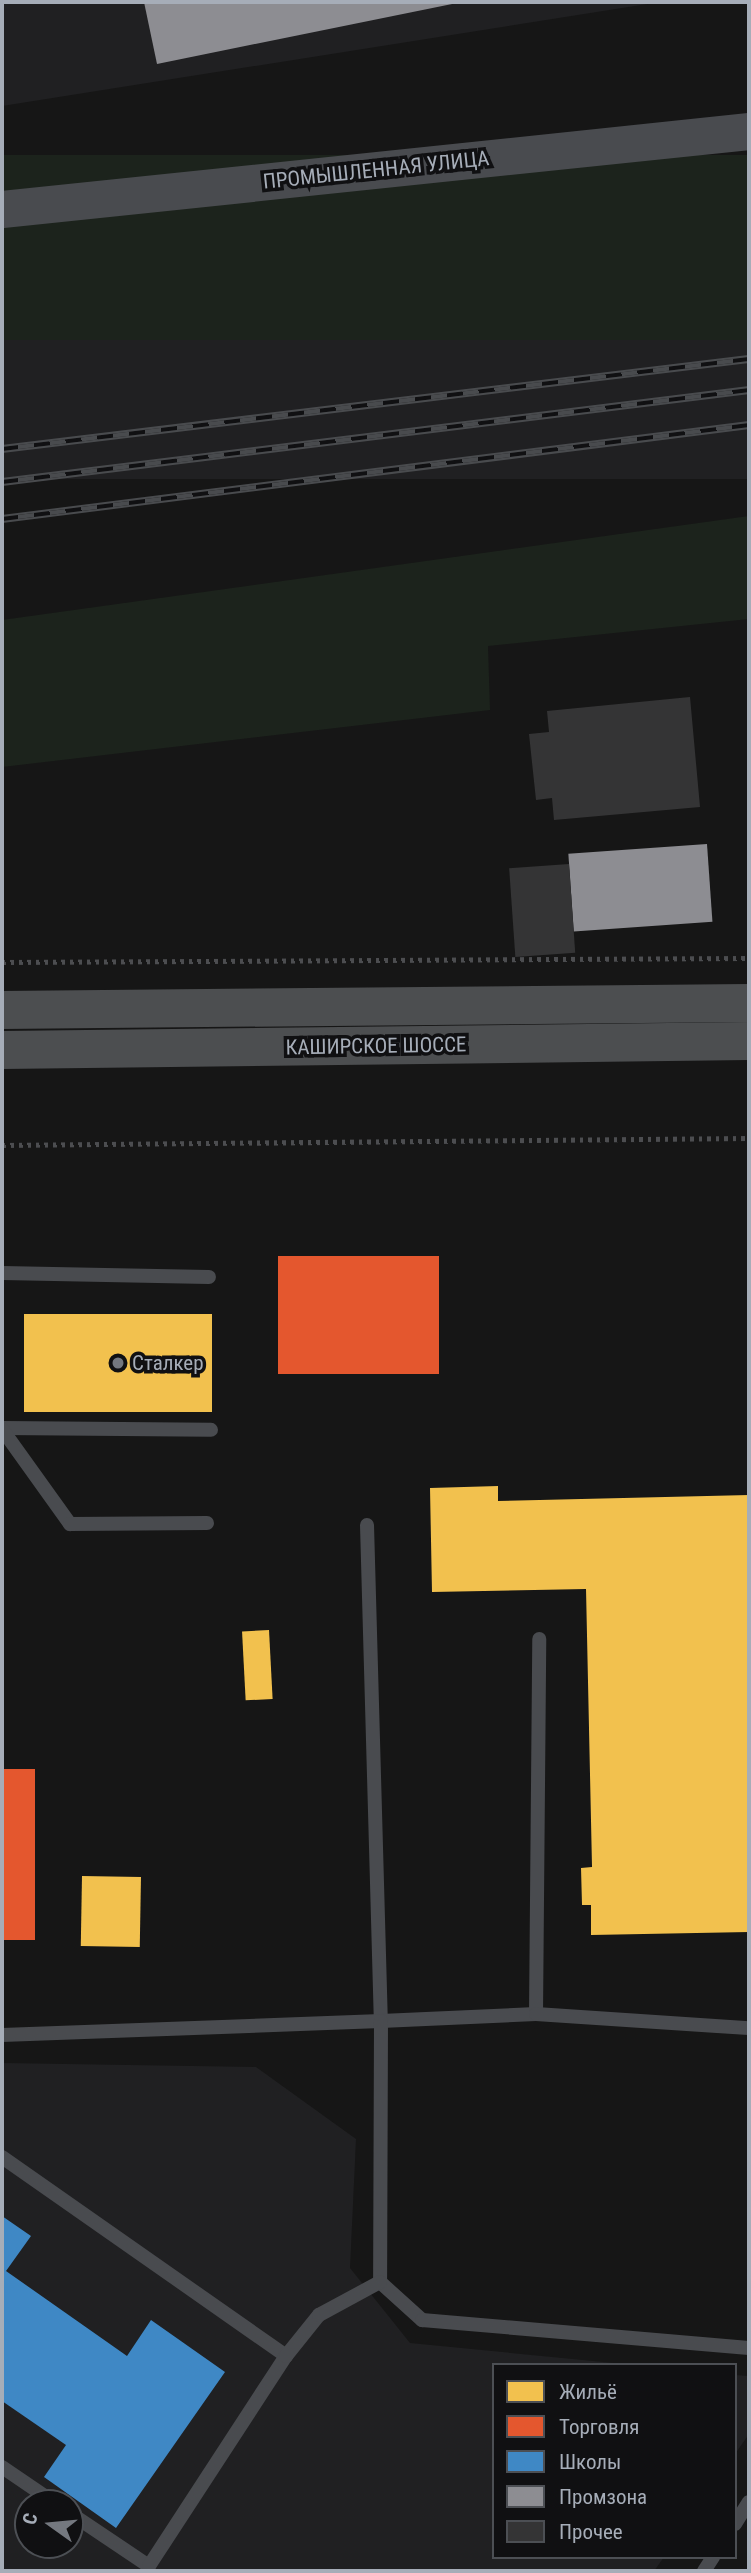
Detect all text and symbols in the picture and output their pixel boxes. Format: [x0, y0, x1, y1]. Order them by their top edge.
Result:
street label: ПРОМЫШЛЕННАЯ УЛИЦА [262, 146, 490, 194]
street label: КАШИРСКОЕ ШОССЕ [285, 1032, 467, 1060]
place label: Сталкер [132, 1350, 204, 1376]
marker: Сталкер [110, 1355, 126, 1371]
legend [492, 2363, 737, 2559]
text: Жильё [559, 2380, 617, 2404]
text: Торговля [559, 2415, 639, 2439]
text: Школы [559, 2450, 621, 2474]
text: Промзона [559, 2485, 647, 2509]
north arrow [14, 2489, 84, 2559]
text: С [18, 2511, 43, 2527]
text: Прочее [559, 2520, 623, 2544]

